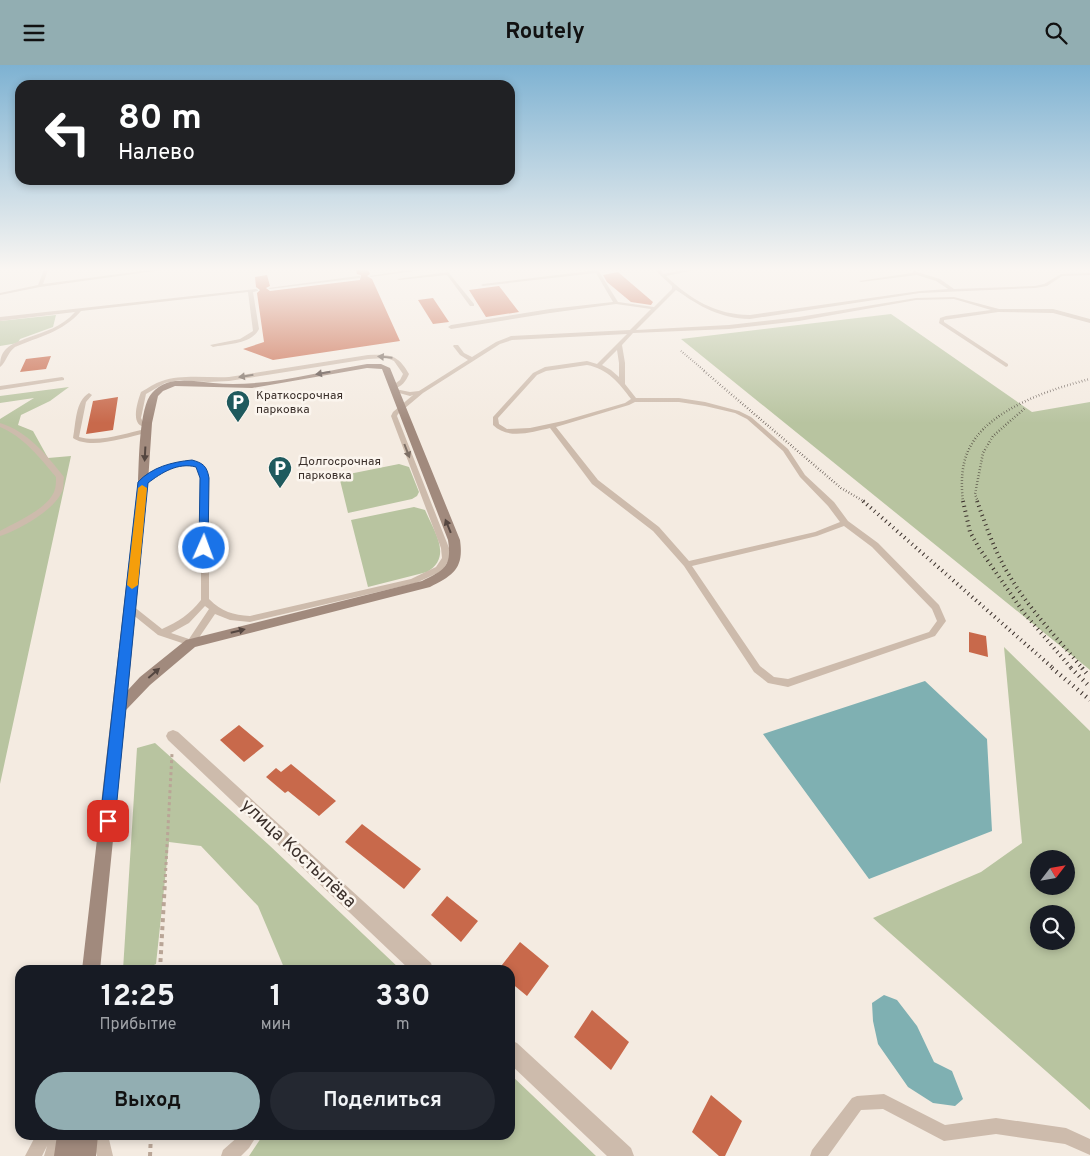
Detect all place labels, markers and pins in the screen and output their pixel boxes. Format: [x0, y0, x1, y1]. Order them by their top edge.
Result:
place label: Краткосрочная парковка [256, 388, 343, 418]
parking icon: Краткосрочная парковка [225, 389, 251, 423]
place label: Долгосрочная парковка [298, 454, 381, 484]
parking icon: Долгосрочная парковка [267, 455, 293, 489]
pin [87, 800, 129, 842]

